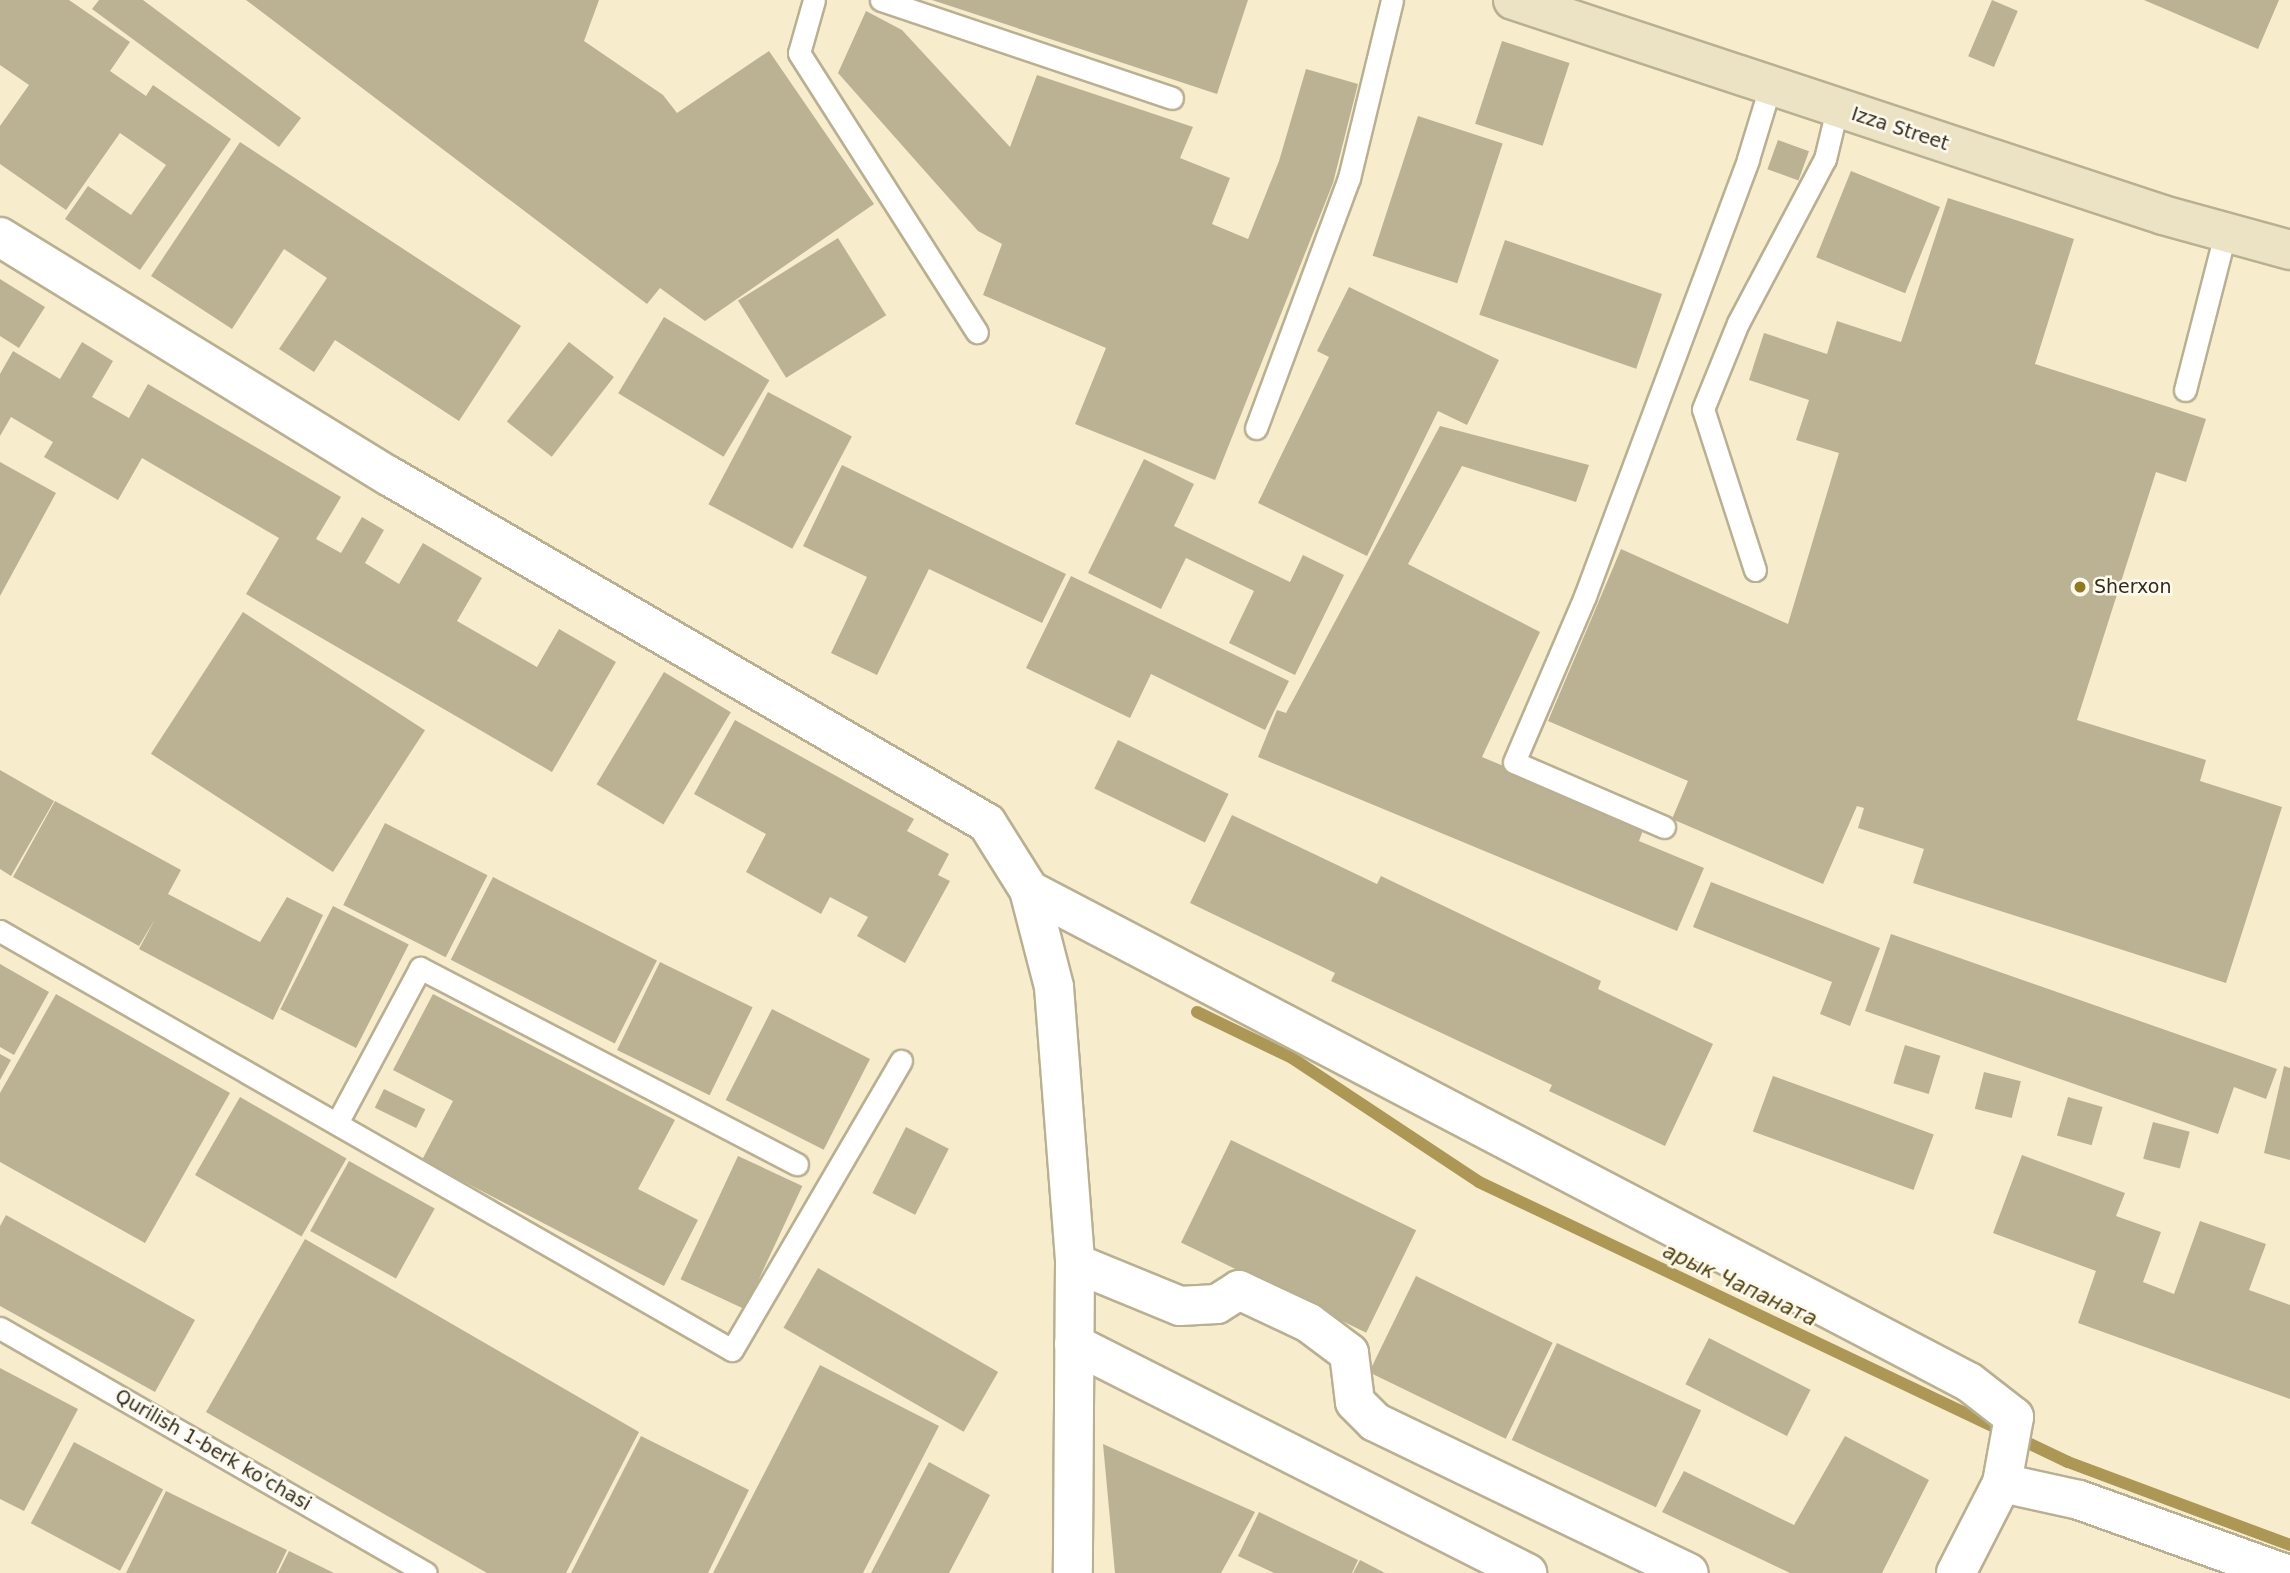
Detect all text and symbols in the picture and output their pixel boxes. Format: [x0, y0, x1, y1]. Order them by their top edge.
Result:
street label: Izza Street [1848, 103, 1952, 155]
place label: Sherxon [2094, 576, 2171, 598]
marker: Sherxon [2072, 579, 2088, 595]
water label: арык Чапаната [1659, 1238, 1821, 1332]
street label: Qurilish 1-berk ko'chasi [111, 1384, 315, 1516]

